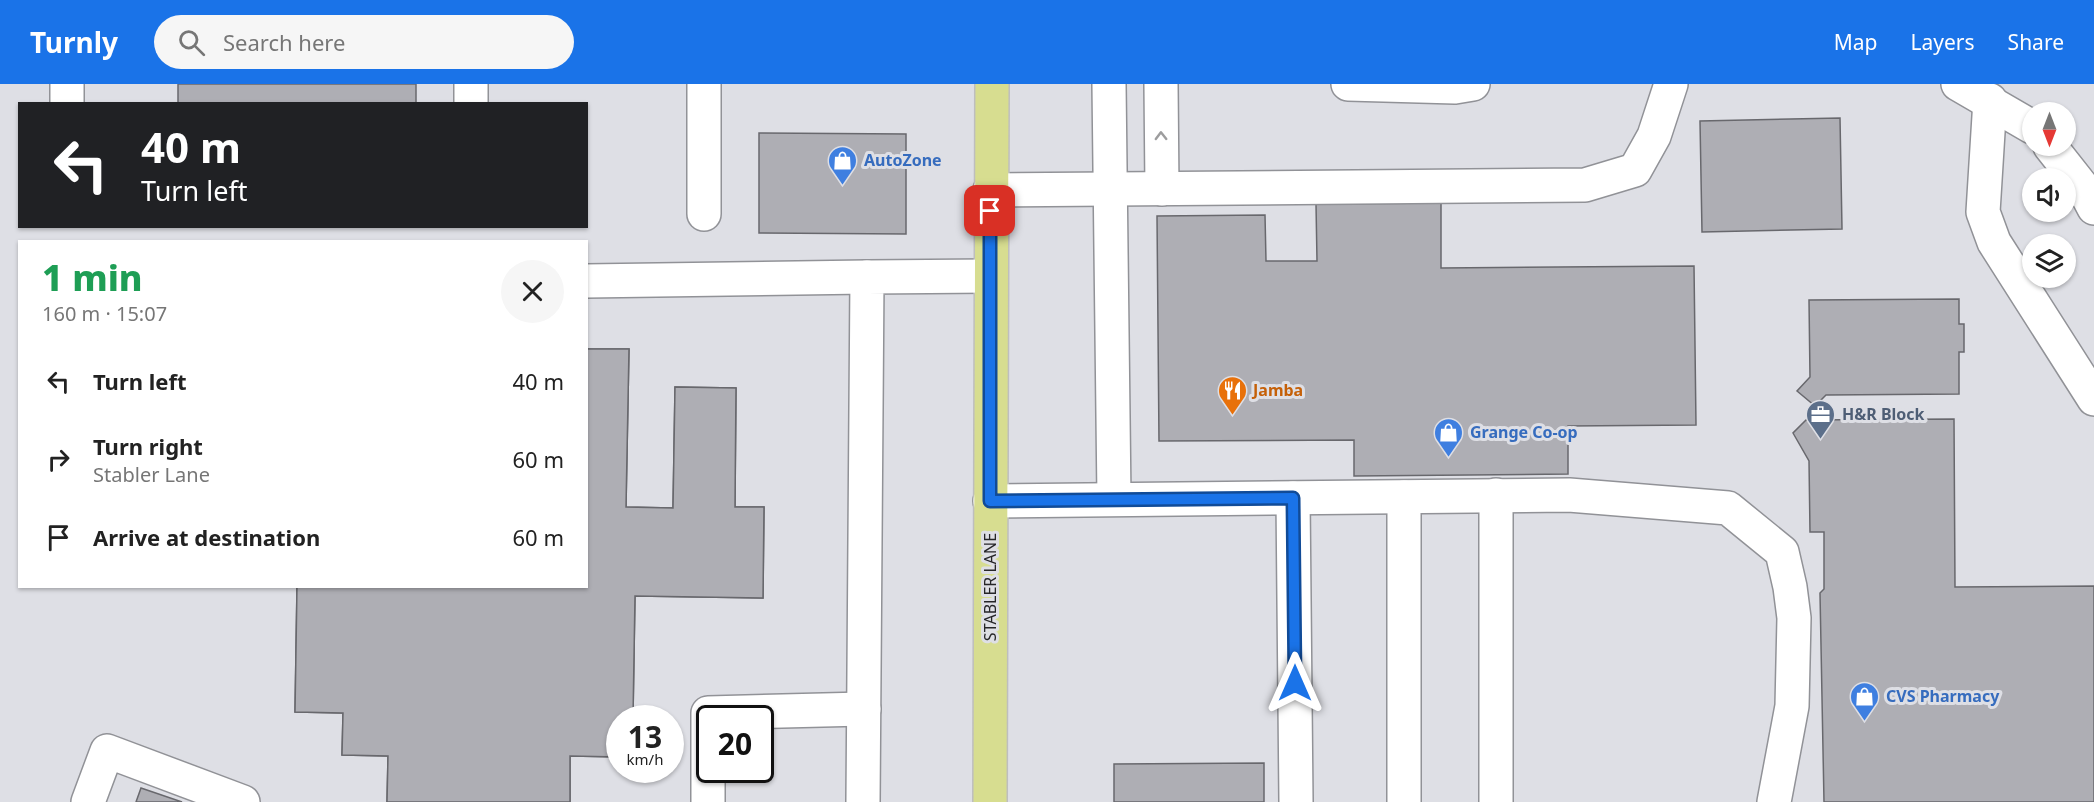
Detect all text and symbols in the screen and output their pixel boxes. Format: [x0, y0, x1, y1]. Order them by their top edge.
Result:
search box [154, 15, 574, 69]
text: Turnly [30, 23, 118, 61]
icon: search [175, 26, 208, 59]
text: Search here [223, 27, 345, 57]
text: Map [1834, 28, 1878, 56]
text: Layers [1911, 28, 1975, 56]
text: Share [2008, 28, 2064, 56]
north arrow [2022, 102, 2076, 156]
map controls [2022, 102, 2076, 288]
text: 40 m [141, 118, 241, 175]
icon: left [42, 126, 120, 204]
one-way arrow [1155, 132, 1168, 141]
shop icon: AutoZone [827, 144, 859, 186]
place label: AutoZone [864, 149, 942, 171]
button: sound [2022, 168, 2076, 222]
text: Turn left [141, 172, 247, 209]
pin [964, 185, 1015, 236]
icon: arrive [973, 194, 1006, 227]
button: layers [2022, 234, 2076, 288]
text: 1 min [42, 253, 143, 302]
button: close [501, 260, 564, 323]
text: 160 m · 15:07 [42, 300, 167, 327]
icon: left [42, 365, 75, 398]
text: Turn left [93, 366, 187, 396]
text: 40 m [513, 366, 564, 396]
restaurant icon: Jamba [1216, 374, 1248, 416]
place label: Jamba [1251, 379, 1303, 401]
office icon: H&R Block [1805, 398, 1837, 440]
place label: H&R Block [1842, 403, 1925, 425]
shop icon: Grange Co-op [1433, 416, 1465, 458]
place label: Grange Co-op [1470, 421, 1578, 443]
text: Turn right [93, 431, 203, 461]
icon: right [42, 443, 75, 476]
text: 60 m [513, 444, 564, 474]
text: Stabler Lane [93, 461, 210, 488]
icon: arrive [42, 521, 75, 554]
text: Arrive at destination [93, 522, 320, 552]
text: 60 m [513, 522, 564, 552]
street label: STABLER LANE [979, 533, 1001, 641]
position arrow [1263, 651, 1327, 715]
shop icon: CVS Pharmacy [1849, 680, 1881, 722]
place label: CVS Pharmacy [1886, 685, 2000, 707]
speed limit sign: 20 [696, 705, 774, 783]
text: 13 [628, 716, 662, 757]
text: km/h [627, 749, 663, 769]

